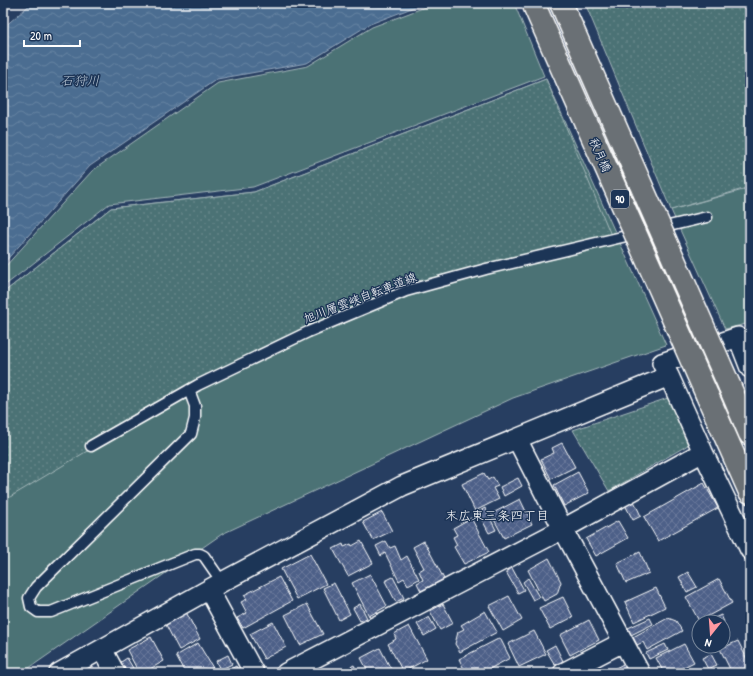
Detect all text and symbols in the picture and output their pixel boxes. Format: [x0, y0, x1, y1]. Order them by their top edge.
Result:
scale bar [24, 22, 80, 48]
text: 20 m [30, 27, 52, 44]
water label: 石狩川 [60, 71, 100, 89]
street label: 秋月橋 [585, 135, 616, 175]
road number: 90 [611, 190, 629, 208]
street label: 旭川層雲峡自転車道線 [301, 268, 419, 327]
district label: 末広東三条四丁目 [445, 506, 549, 524]
north arrow [691, 614, 731, 654]
text: N [703, 636, 713, 651]

